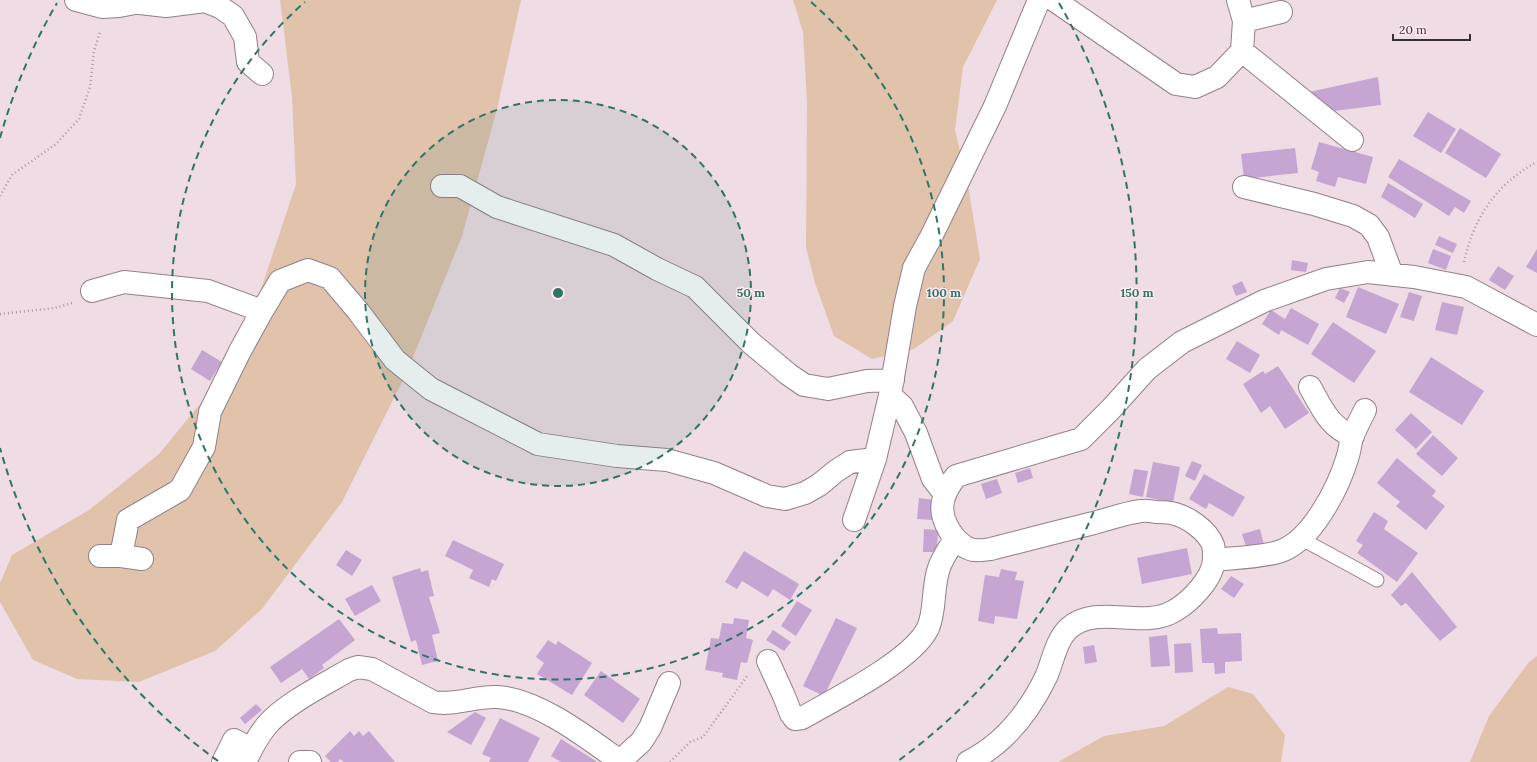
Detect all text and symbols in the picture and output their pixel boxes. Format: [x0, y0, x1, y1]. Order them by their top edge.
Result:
scale bar [1393, 16, 1470, 42]
text: 20 m [1399, 22, 1427, 37]
text: 50 m [737, 285, 765, 300]
text: 100 m [927, 285, 961, 300]
text: 150 m [1120, 285, 1154, 300]
centre of rings [551, 286, 565, 300]

